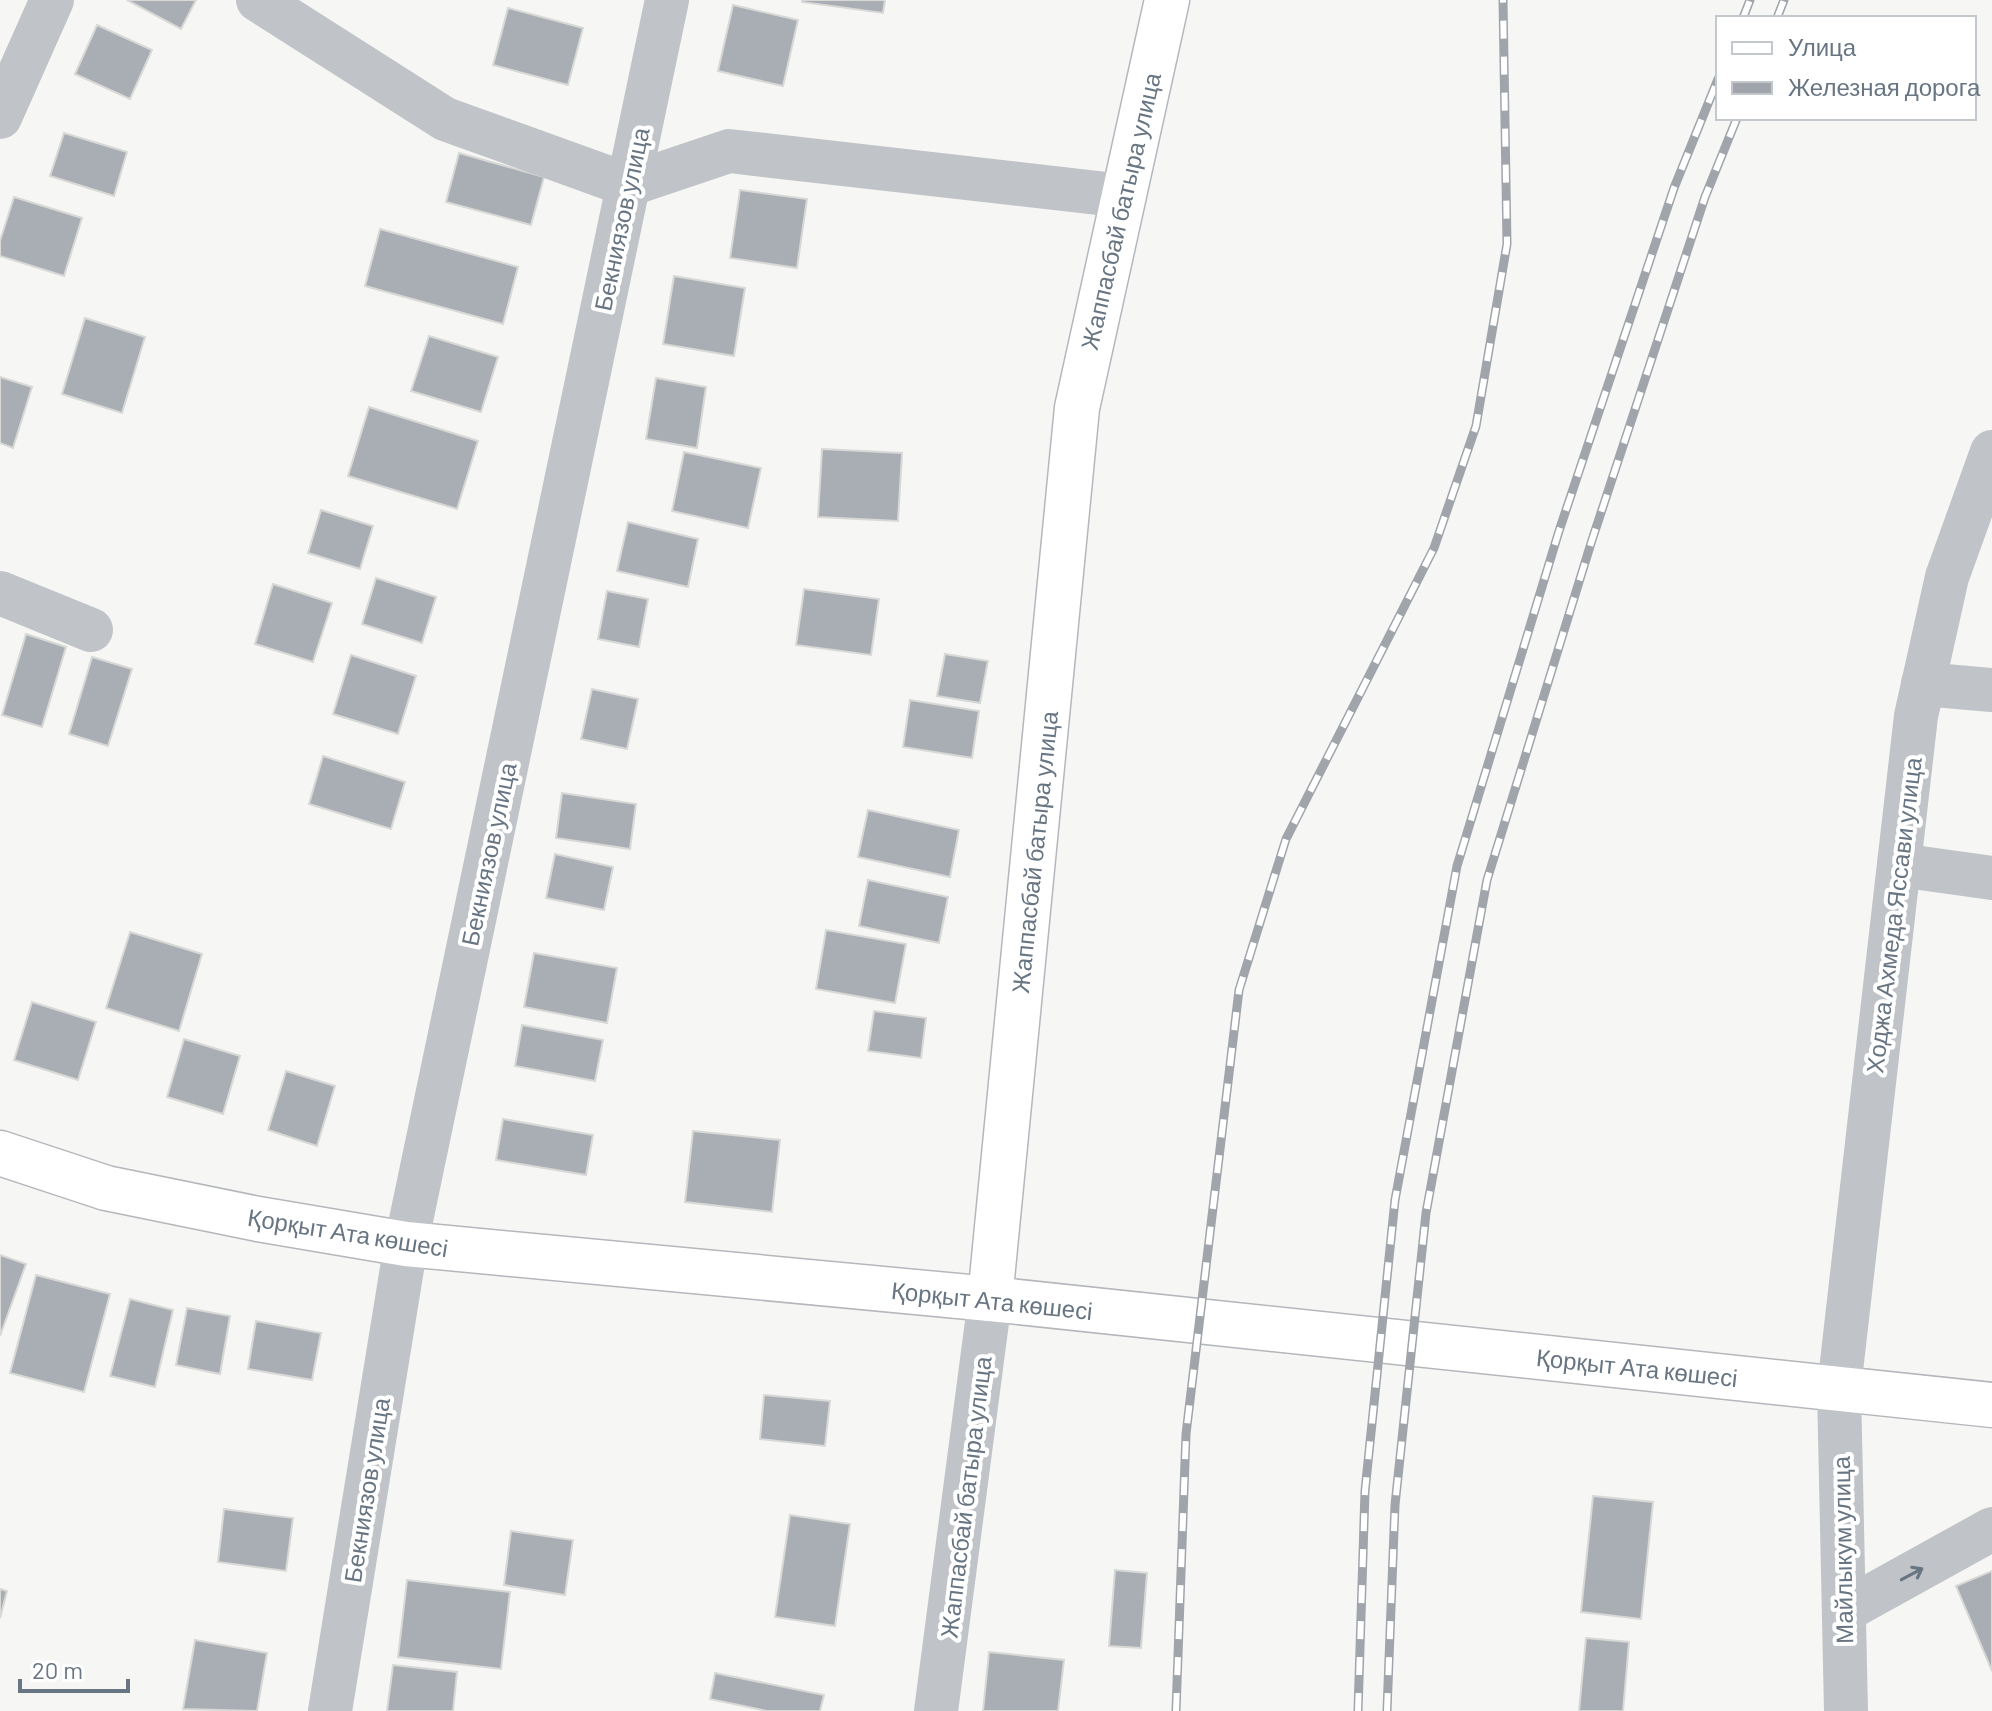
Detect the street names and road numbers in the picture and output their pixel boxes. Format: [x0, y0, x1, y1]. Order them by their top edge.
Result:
street label: Жаппасбай батыра улица [1074, 69, 1166, 352]
street label: Бекниязов улица [587, 124, 655, 313]
street label: Жаппасбай батыра улица [1005, 709, 1063, 995]
street label: Ходжа Ахмеда Яссави улица [1859, 755, 1927, 1075]
street label: Бекниязов улица [454, 759, 522, 948]
street label: Қорқыт Ата көшесі [246, 1202, 450, 1262]
street label: Қорқыт Ата көшесі [890, 1275, 1094, 1325]
street label: Қорқыт Ата көшесі [1535, 1342, 1739, 1392]
street label: Жаппасбай батыра улица [933, 1354, 997, 1640]
street label: Бекниязов улица [337, 1395, 395, 1585]
street label: Майлыкум улица [1826, 1455, 1858, 1644]

